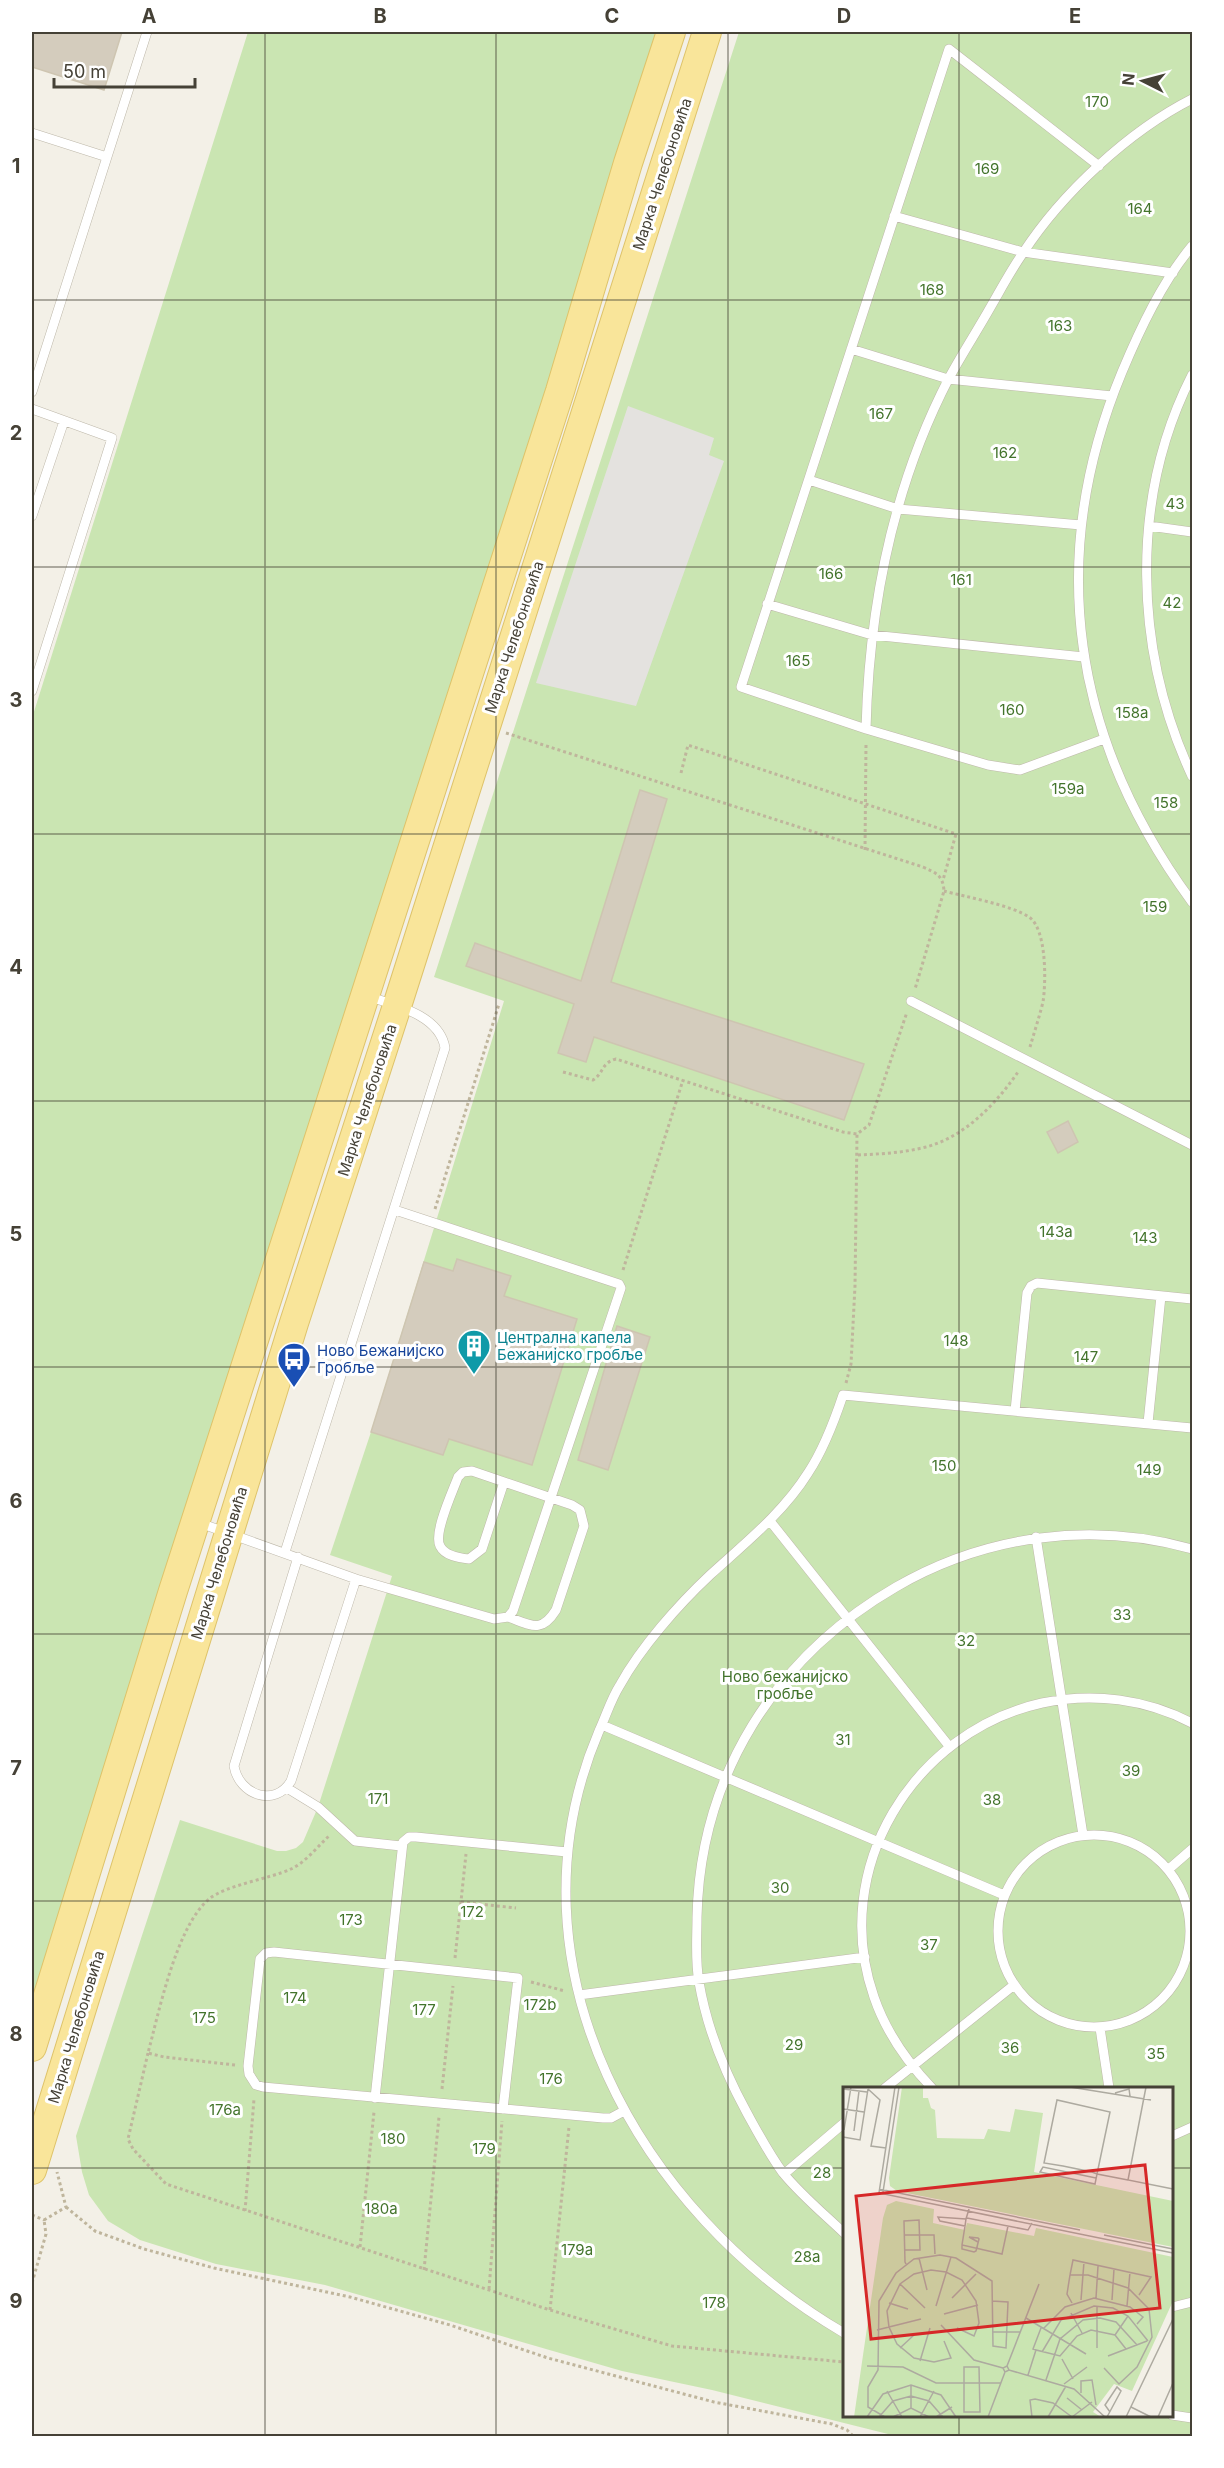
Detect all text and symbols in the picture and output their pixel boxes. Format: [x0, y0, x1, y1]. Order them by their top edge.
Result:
text: A [142, 4, 157, 28]
text: B [373, 4, 387, 28]
text: C [605, 4, 619, 28]
text: D [837, 4, 851, 28]
text: E [1069, 4, 1081, 28]
scale bar [54, 51, 195, 89]
north arrow [1113, 51, 1173, 111]
text: 50 m [63, 61, 106, 82]
text: N [1117, 72, 1139, 87]
park label: 170 [1085, 92, 1109, 111]
street label: Марка Челебоновића [628, 95, 696, 253]
text: 1 [12, 154, 20, 178]
park label: 169 [975, 159, 999, 178]
park label: 164 [1127, 199, 1153, 218]
park label: 168 [920, 280, 944, 299]
park label: 163 [1048, 316, 1072, 335]
park label: 167 [869, 404, 893, 423]
text: 2 [10, 421, 22, 445]
park label: 162 [993, 443, 1017, 462]
park label: 43 [1166, 494, 1184, 513]
street label: Марка Челебоновића [480, 558, 548, 716]
park label: 166 [819, 564, 843, 583]
park label: 161 [950, 570, 972, 589]
park label: 42 [1163, 593, 1181, 612]
park label: 165 [786, 651, 810, 670]
text: 3 [10, 688, 22, 712]
park label: 160 [1000, 700, 1024, 719]
park label: 158a [1116, 703, 1148, 722]
park label: 159a [1052, 779, 1084, 798]
park label: 158 [1154, 793, 1178, 812]
park label: 159 [1143, 897, 1167, 916]
text: 4 [9, 955, 23, 979]
street label: Марка Челебоновића [333, 1021, 401, 1179]
text: 5 [10, 1222, 22, 1246]
park label: 143a [1039, 1222, 1073, 1241]
park label: 143 [1132, 1228, 1158, 1247]
building icon: Централна капела Бежанијско гробље [456, 1328, 492, 1375]
place label: Централна капела Бежанијско гробље [497, 1328, 643, 1364]
park label: 148 [943, 1331, 969, 1350]
bus stop icon: Ново Бежанијско Гробље [276, 1341, 312, 1388]
place label: Ново Бежанијско Гробље [317, 1341, 444, 1377]
park label: 147 [1074, 1347, 1098, 1366]
park label: 150 [932, 1456, 956, 1475]
park label: 149 [1136, 1460, 1162, 1479]
street label: Марка Челебоновића [187, 1484, 251, 1642]
text: 6 [10, 1489, 23, 1513]
park label: 33 [1113, 1605, 1131, 1624]
park label: 32 [957, 1631, 975, 1650]
park label: Ново бежанијско гробље [722, 1667, 848, 1703]
park label: 31 [835, 1730, 851, 1749]
text: 7 [10, 1756, 22, 1780]
park label: 39 [1122, 1761, 1140, 1780]
park label: 171 [368, 1789, 388, 1808]
park label: 38 [983, 1790, 1001, 1809]
park label: 30 [771, 1878, 789, 1897]
park label: 172 [460, 1902, 484, 1921]
park label: 173 [339, 1910, 363, 1929]
park label: 37 [920, 1935, 938, 1954]
street label: Марка Челебоновића [44, 1948, 108, 2106]
park label: 174 [283, 1988, 307, 2007]
park label: 172b [524, 1995, 556, 2014]
park label: 177 [412, 2000, 436, 2019]
park label: 175 [192, 2008, 216, 2027]
text: 8 [9, 2022, 23, 2046]
park label: 29 [785, 2035, 803, 2054]
park label: 36 [1001, 2038, 1019, 2057]
park label: 35 [1147, 2044, 1165, 2063]
park label: 176 [539, 2069, 563, 2088]
inset map [843, 2087, 1173, 2417]
park label: 176a [209, 2100, 241, 2119]
park label: 180 [381, 2129, 405, 2148]
park label: 179 [472, 2139, 496, 2158]
park label: 28 [813, 2163, 831, 2182]
park label: 180a [364, 2199, 398, 2218]
park label: 179a [561, 2240, 593, 2259]
park label: 28a [794, 2247, 820, 2266]
text: 9 [10, 2289, 23, 2313]
park label: 178 [702, 2293, 726, 2312]

